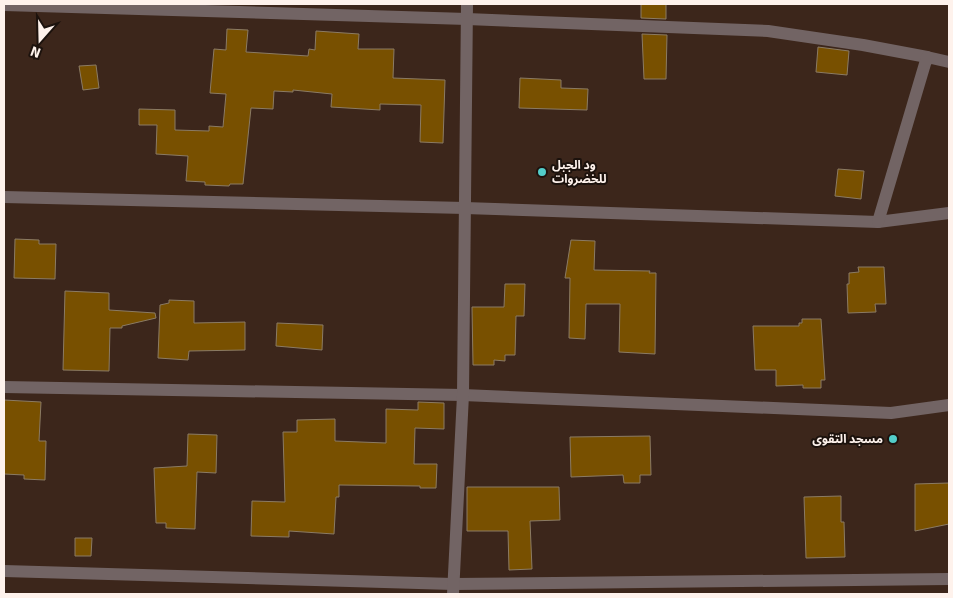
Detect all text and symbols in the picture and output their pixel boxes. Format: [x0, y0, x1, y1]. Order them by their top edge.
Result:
north arrow [15, 15, 65, 65]
text: N [28, 42, 43, 61]
place label: ود الجبل للخضروات [552, 158, 607, 187]
marker: ود الجبل للخضروات [536, 166, 548, 178]
place label: مسجد التقوى [812, 432, 883, 447]
marker: مسجد التقوى [887, 433, 899, 445]

